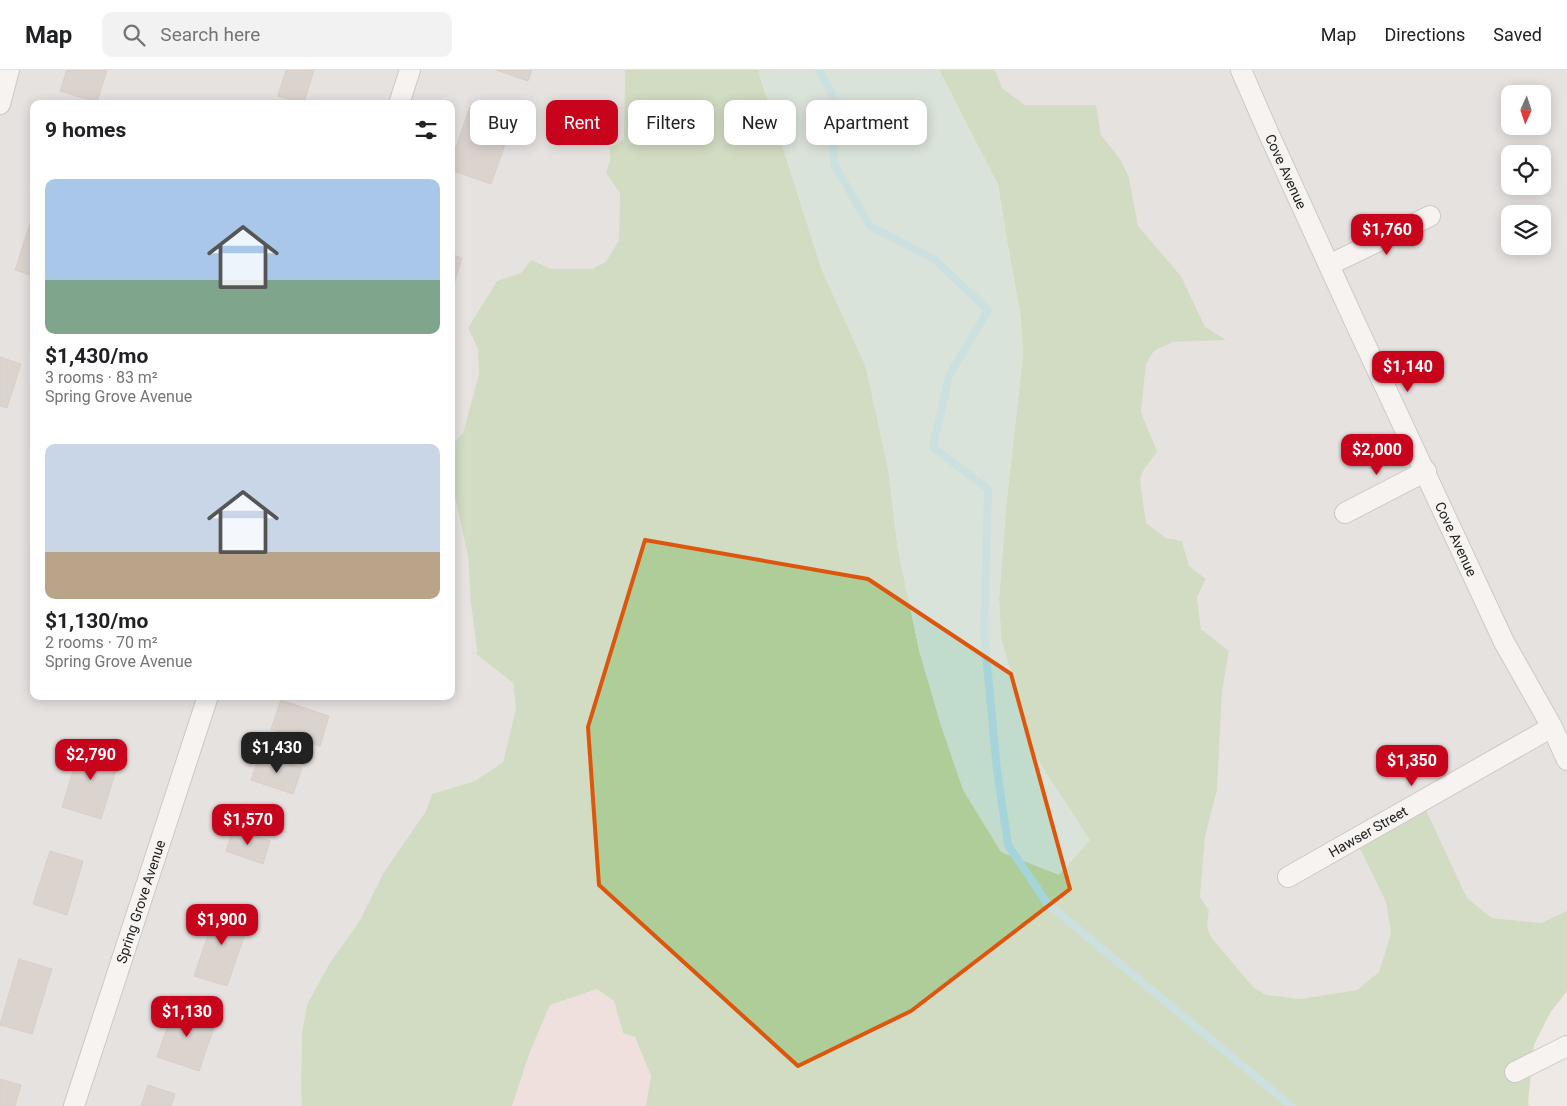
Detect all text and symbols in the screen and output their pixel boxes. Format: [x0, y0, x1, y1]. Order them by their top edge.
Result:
search box [102, 12, 452, 57]
text: Map [25, 21, 72, 49]
icon: search [120, 21, 148, 49]
text: Search here [160, 23, 260, 46]
text: Map [1321, 24, 1356, 45]
text: Directions [1384, 24, 1465, 45]
text: Saved [1493, 24, 1542, 45]
north arrow [1501, 85, 1551, 135]
map controls [1501, 85, 1551, 255]
chip: Buy [470, 100, 536, 145]
chip: Rent [546, 100, 618, 145]
chip: Filters [628, 100, 714, 145]
chip: New [724, 100, 796, 145]
chip: Apartment [806, 100, 927, 145]
icon: filters [412, 116, 440, 144]
text: 9 homes [45, 118, 126, 142]
street label: Cove Avenue [1262, 132, 1310, 211]
button: locate [1501, 145, 1551, 195]
button: layers [1501, 205, 1551, 255]
icon: home [198, 212, 288, 302]
pin: $1,760 [1346, 214, 1428, 256]
text: $1,760 [1362, 220, 1412, 239]
text: $1,430/mo [45, 344, 148, 368]
pin: $1,140 [1367, 350, 1449, 393]
text: $1,140 [1383, 357, 1433, 376]
text: 3 rooms · 83 m² [45, 368, 158, 387]
text: Spring Grove Avenue [45, 387, 192, 406]
pin: $2,000 [1336, 434, 1418, 476]
text: $2,000 [1352, 440, 1402, 459]
icon: home [198, 477, 288, 567]
street label: Cove Avenue [1432, 499, 1480, 579]
text: $1,130/mo [45, 609, 148, 633]
text: 2 rooms · 70 m² [45, 633, 158, 652]
text: Spring Grove Avenue [45, 652, 192, 671]
pin: $1,430 [236, 732, 318, 774]
pin: $2,790 [50, 738, 132, 781]
text: $1,430 [252, 738, 302, 757]
pin: $1,350 [1371, 744, 1453, 787]
text: $2,790 [66, 745, 116, 764]
text: $1,350 [1387, 751, 1437, 770]
street label: Hawser Street [1326, 803, 1411, 860]
pin: $1,570 [207, 804, 289, 846]
text: $1,570 [223, 810, 273, 829]
street label: Spring Grove Avenue [113, 838, 168, 965]
pin: $1,900 [181, 904, 263, 946]
text: $1,900 [197, 910, 247, 929]
pin: $1,130 [146, 996, 228, 1038]
text: $1,130 [162, 1002, 212, 1021]

